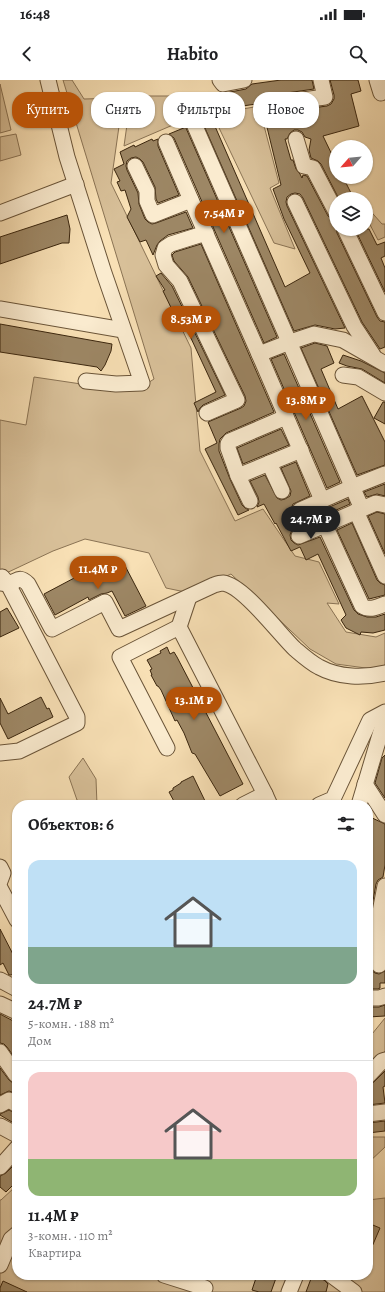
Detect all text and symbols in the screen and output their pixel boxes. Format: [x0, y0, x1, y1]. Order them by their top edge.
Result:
text: 16:48 [20, 4, 50, 24]
text: Habito [167, 42, 218, 66]
icon: back [16, 43, 38, 65]
icon: search [347, 43, 369, 65]
chip: Купить [12, 92, 83, 128]
chip: Снять [91, 92, 155, 128]
chip: Фильтры [163, 92, 245, 128]
chip: Новое [253, 92, 319, 128]
north arrow [329, 140, 373, 184]
map controls [329, 140, 373, 236]
button: layers [329, 192, 373, 236]
pin: 7.54M ₽ [187, 200, 261, 234]
text: 7.54M ₽ [204, 204, 244, 221]
pin: 8.53M ₽ [154, 306, 228, 340]
text: 8.53M ₽ [171, 310, 211, 327]
pin: 13.8M ₽ [269, 387, 343, 421]
text: 13.8M ₽ [286, 391, 326, 408]
pin: 24.7M ₽ [274, 506, 348, 540]
text: 24.7M ₽ [290, 510, 332, 527]
pin: 11.4M ₽ [61, 556, 135, 590]
text: 11.4M ₽ [79, 560, 117, 577]
pin: 13.1M ₽ [157, 687, 231, 721]
text: 13.1M ₽ [175, 691, 213, 708]
text: Объектов: 6 [28, 813, 114, 836]
icon: filters [335, 813, 357, 835]
icon: home [157, 886, 229, 958]
text: 24.7M ₽ [28, 992, 82, 1015]
text: 5-комн. · 188 m² [28, 1015, 114, 1032]
text: Дом [28, 1032, 52, 1049]
icon: home [157, 1098, 229, 1170]
text: 11.4M ₽ [28, 1204, 79, 1227]
text: 3-комн. · 110 m² [28, 1227, 113, 1244]
text: Квартира [28, 1244, 82, 1261]

